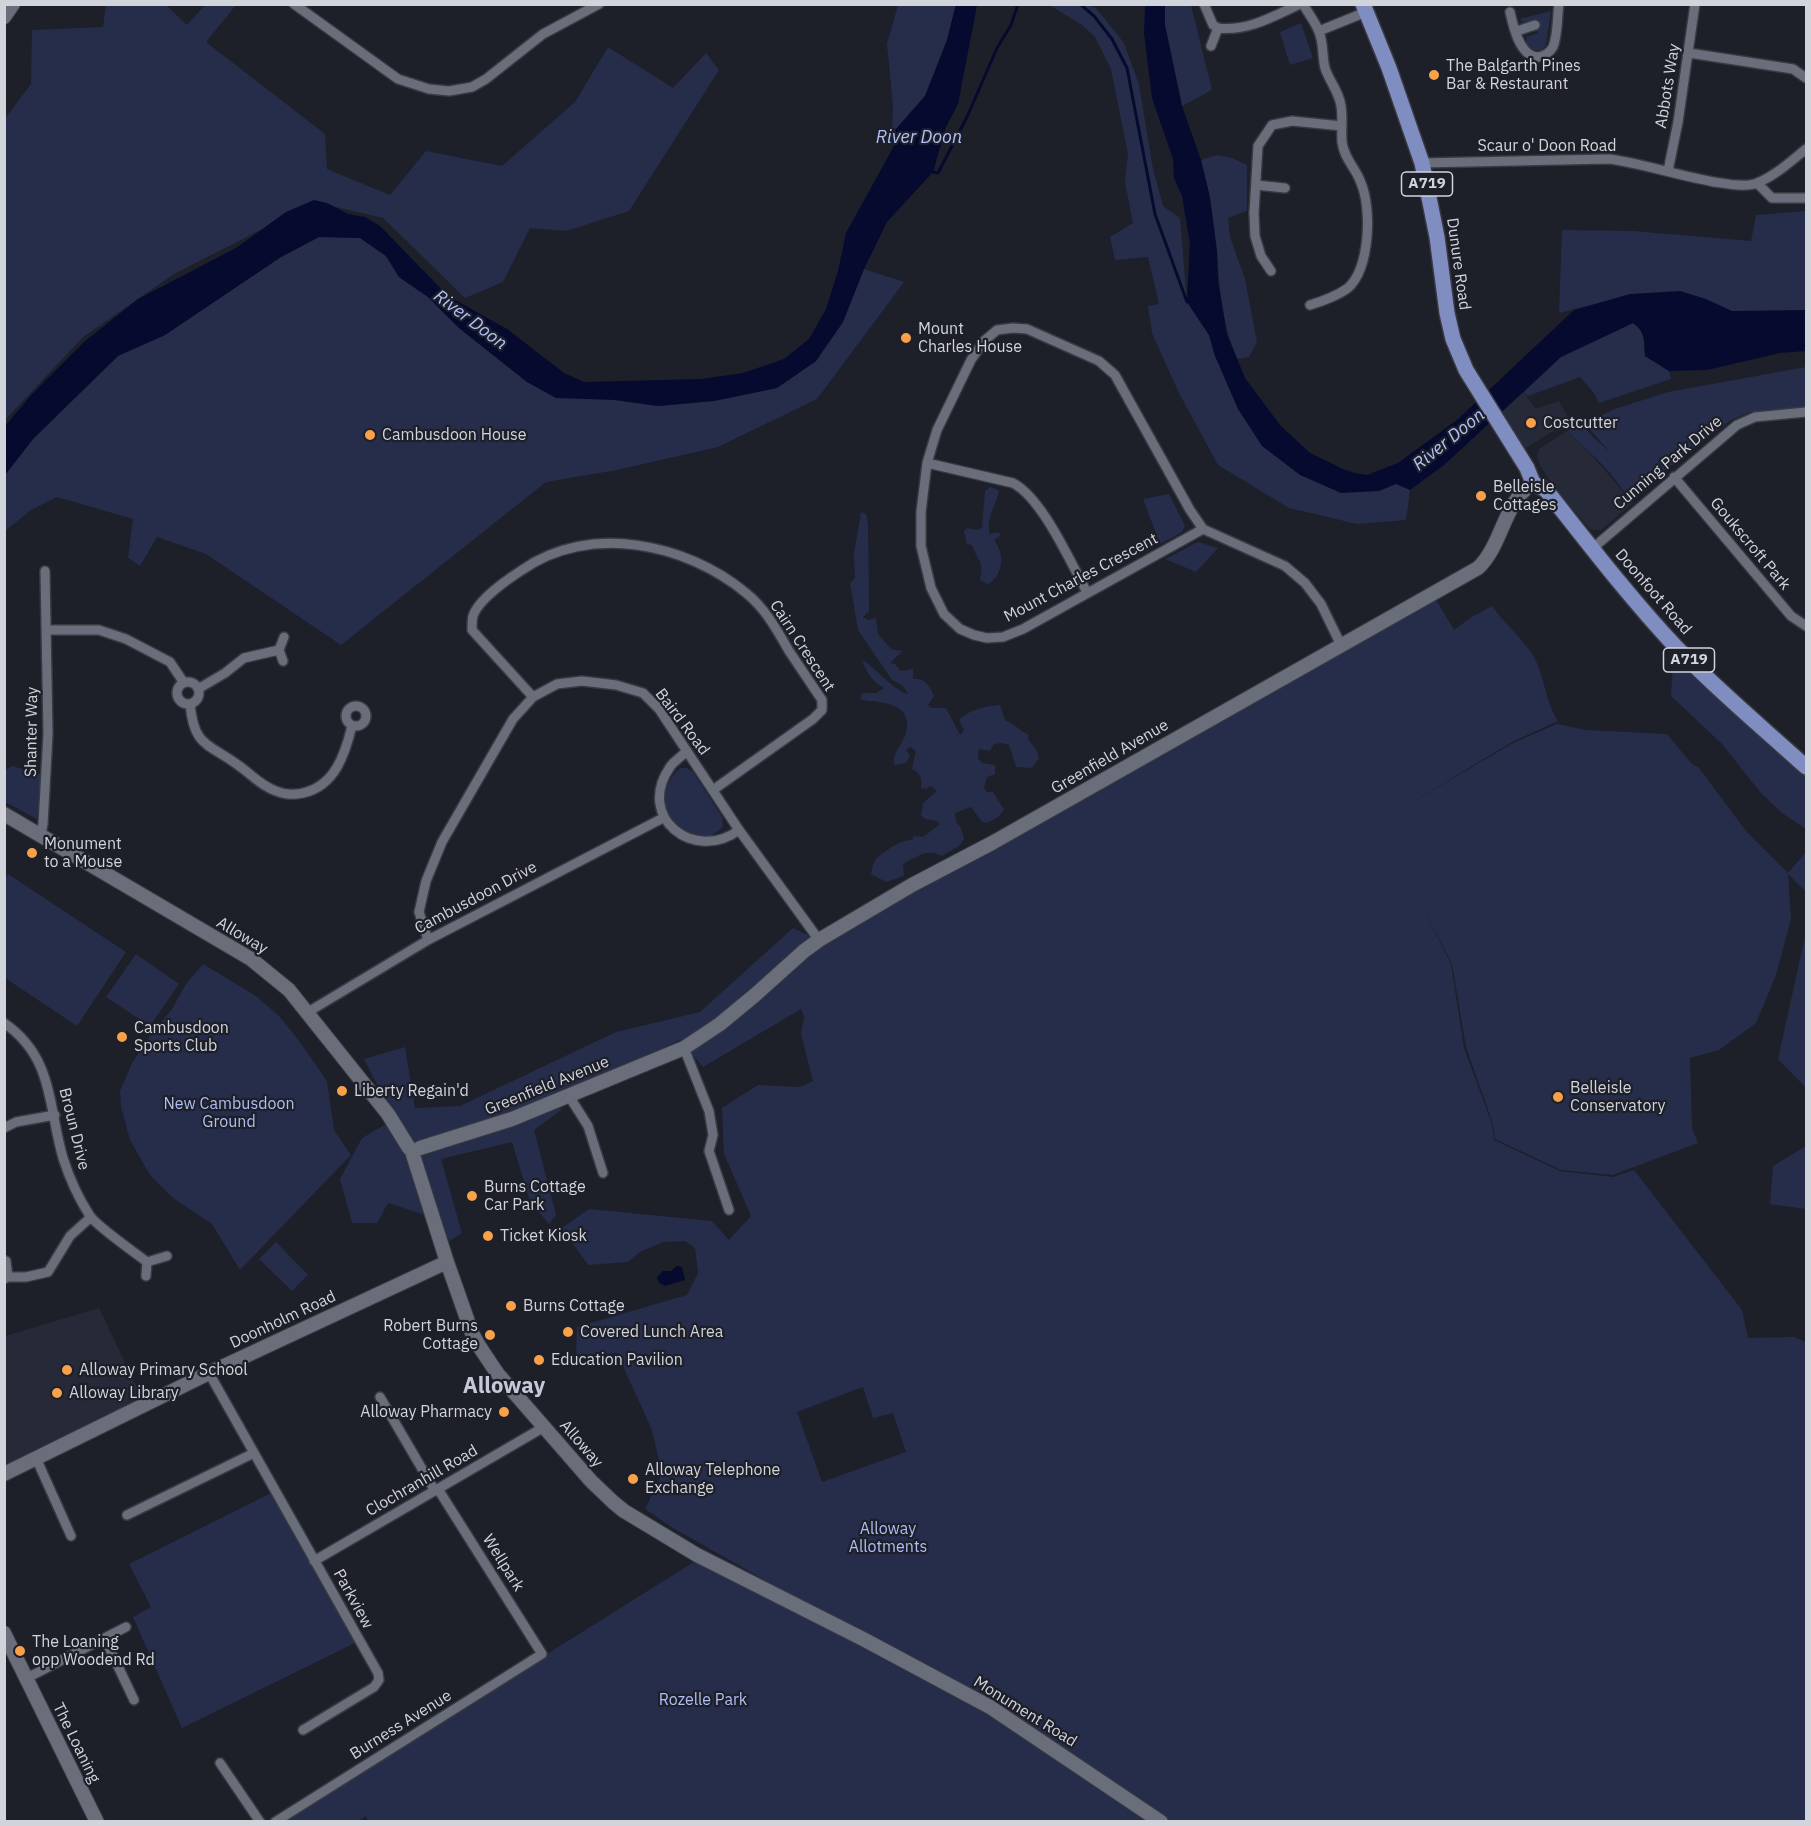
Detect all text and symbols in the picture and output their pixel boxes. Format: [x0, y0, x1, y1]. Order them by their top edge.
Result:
street label: Abbots Way [1652, 42, 1684, 130]
place label: The Balgarth Pines Bar & Restaurant [1446, 56, 1581, 94]
marker: The Balgarth Pines Bar & Restaurant [1427, 68, 1441, 82]
water label: River Doon [876, 127, 962, 149]
street label: Scaur o' Doon Road [1477, 136, 1617, 156]
road number: A719 [1402, 172, 1452, 196]
street label: Dunure Road [1442, 217, 1474, 311]
water label: River Doon [429, 285, 511, 355]
place label: Mount Charles House [918, 319, 1022, 357]
marker: Mount Charles House [899, 331, 913, 345]
water label: River Doon [1409, 404, 1489, 476]
street label: Cunning Park Drive [1610, 412, 1726, 514]
place label: Costcutter [1543, 413, 1618, 433]
marker: Costcutter [1524, 416, 1538, 430]
place label: Cambusdoon House [382, 425, 527, 445]
marker: Cambusdoon House [363, 428, 377, 442]
place label: Belleisle Cottages [1493, 477, 1556, 515]
marker: Belleisle Cottages [1474, 489, 1488, 503]
street label: Goukscroft Park [1706, 494, 1794, 594]
street label: Mount Charles Crescent [1001, 529, 1161, 627]
street label: Doonfoot Road [1611, 545, 1695, 639]
street label: Cairn Crescent [765, 597, 839, 695]
road number: A719 [1664, 648, 1714, 672]
street label: Baird Road [651, 685, 713, 759]
street label: Shanter Way [22, 687, 42, 777]
street label: Greenfield Avenue [1048, 716, 1172, 798]
place label: Monument to a Mouse [44, 834, 122, 872]
marker: Monument to a Mouse [25, 846, 39, 860]
street label: Cambusdoon Drive [412, 858, 540, 938]
street label: Alloway [213, 913, 271, 959]
place label: Cambusdoon Sports Club [134, 1018, 229, 1056]
marker: Cambusdoon Sports Club [115, 1030, 129, 1044]
street label: Greenfield Avenue [482, 1052, 612, 1120]
place label: Belleisle Conservatory [1570, 1078, 1665, 1116]
place label: Liberty Regain'd [354, 1081, 469, 1101]
marker: Liberty Regain'd [335, 1084, 349, 1098]
street label: Broun Drive [54, 1086, 94, 1172]
marker: Belleisle Conservatory [1551, 1090, 1565, 1104]
park label: New Cambusdoon Ground [164, 1094, 294, 1132]
place label: Burns Cottage Car Park [484, 1177, 586, 1215]
marker: Burns Cottage Car Park [465, 1189, 479, 1203]
place label: Ticket Kiosk [500, 1226, 587, 1246]
marker: Ticket Kiosk [481, 1229, 495, 1243]
street label: Doonholm Road [227, 1287, 339, 1353]
place label: Burns Cottage [523, 1296, 625, 1316]
marker: Burns Cottage [504, 1299, 518, 1313]
place label: Robert Burns Cottage [383, 1316, 478, 1354]
place label: Covered Lunch Area [580, 1322, 723, 1342]
marker: Covered Lunch Area [561, 1325, 575, 1339]
marker: Robert Burns Cottage [483, 1328, 497, 1342]
place label: Education Pavilion [551, 1350, 683, 1370]
marker: Education Pavilion [532, 1353, 546, 1367]
place label: Alloway Primary School [79, 1360, 248, 1380]
marker: Alloway Primary School [60, 1363, 74, 1377]
district label: Alloway [463, 1374, 545, 1400]
place label: Alloway Library [69, 1383, 179, 1403]
marker: Alloway Library [50, 1386, 64, 1400]
place label: Alloway Pharmacy [360, 1402, 492, 1422]
marker: Alloway Pharmacy [497, 1405, 511, 1419]
street label: Alloway [555, 1416, 607, 1472]
street label: Clochranhill Road [363, 1441, 481, 1521]
place label: Alloway Telephone Exchange [645, 1460, 780, 1498]
marker: Alloway Telephone Exchange [626, 1472, 640, 1486]
park label: Alloway Allotments [849, 1519, 927, 1557]
street label: Wellpark [478, 1531, 528, 1595]
street label: Parkview [329, 1566, 377, 1632]
place label: The Loaning opp Woodend Rd [32, 1632, 155, 1670]
marker: The Loaning opp Woodend Rd [13, 1644, 27, 1658]
street label: Monument Road [970, 1673, 1080, 1751]
street label: Burness Avenue [347, 1686, 455, 1764]
park label: Rozelle Park [659, 1690, 747, 1710]
street label: The Loaning [48, 1700, 104, 1786]

